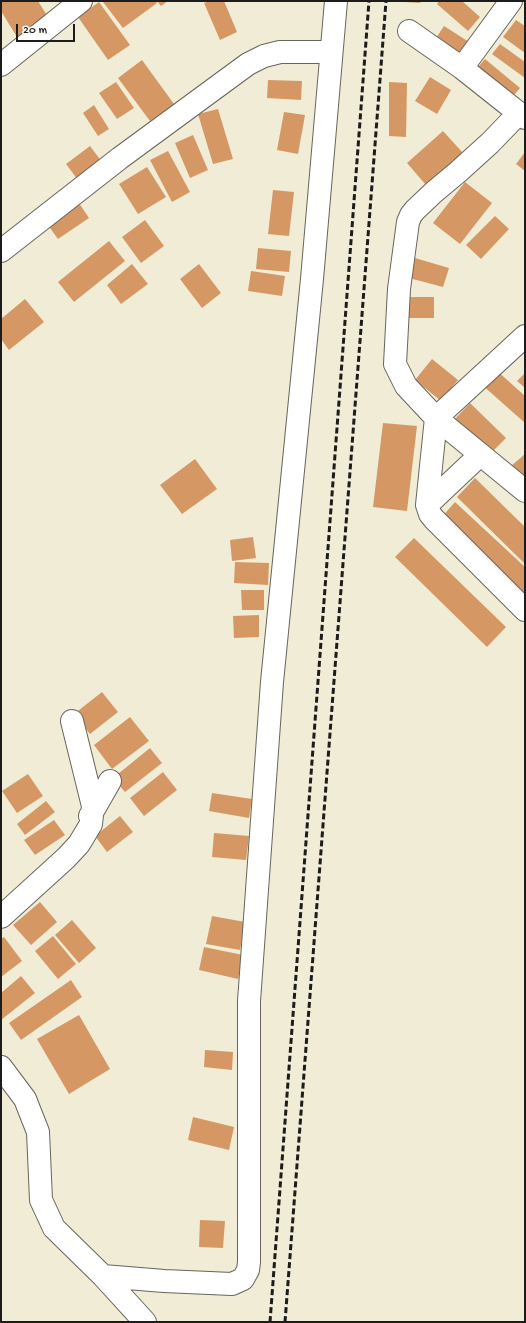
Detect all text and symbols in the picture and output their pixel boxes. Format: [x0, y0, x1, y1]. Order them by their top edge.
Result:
scale bar [18, 16, 77, 42]
text: 20 m [23, 24, 47, 38]

